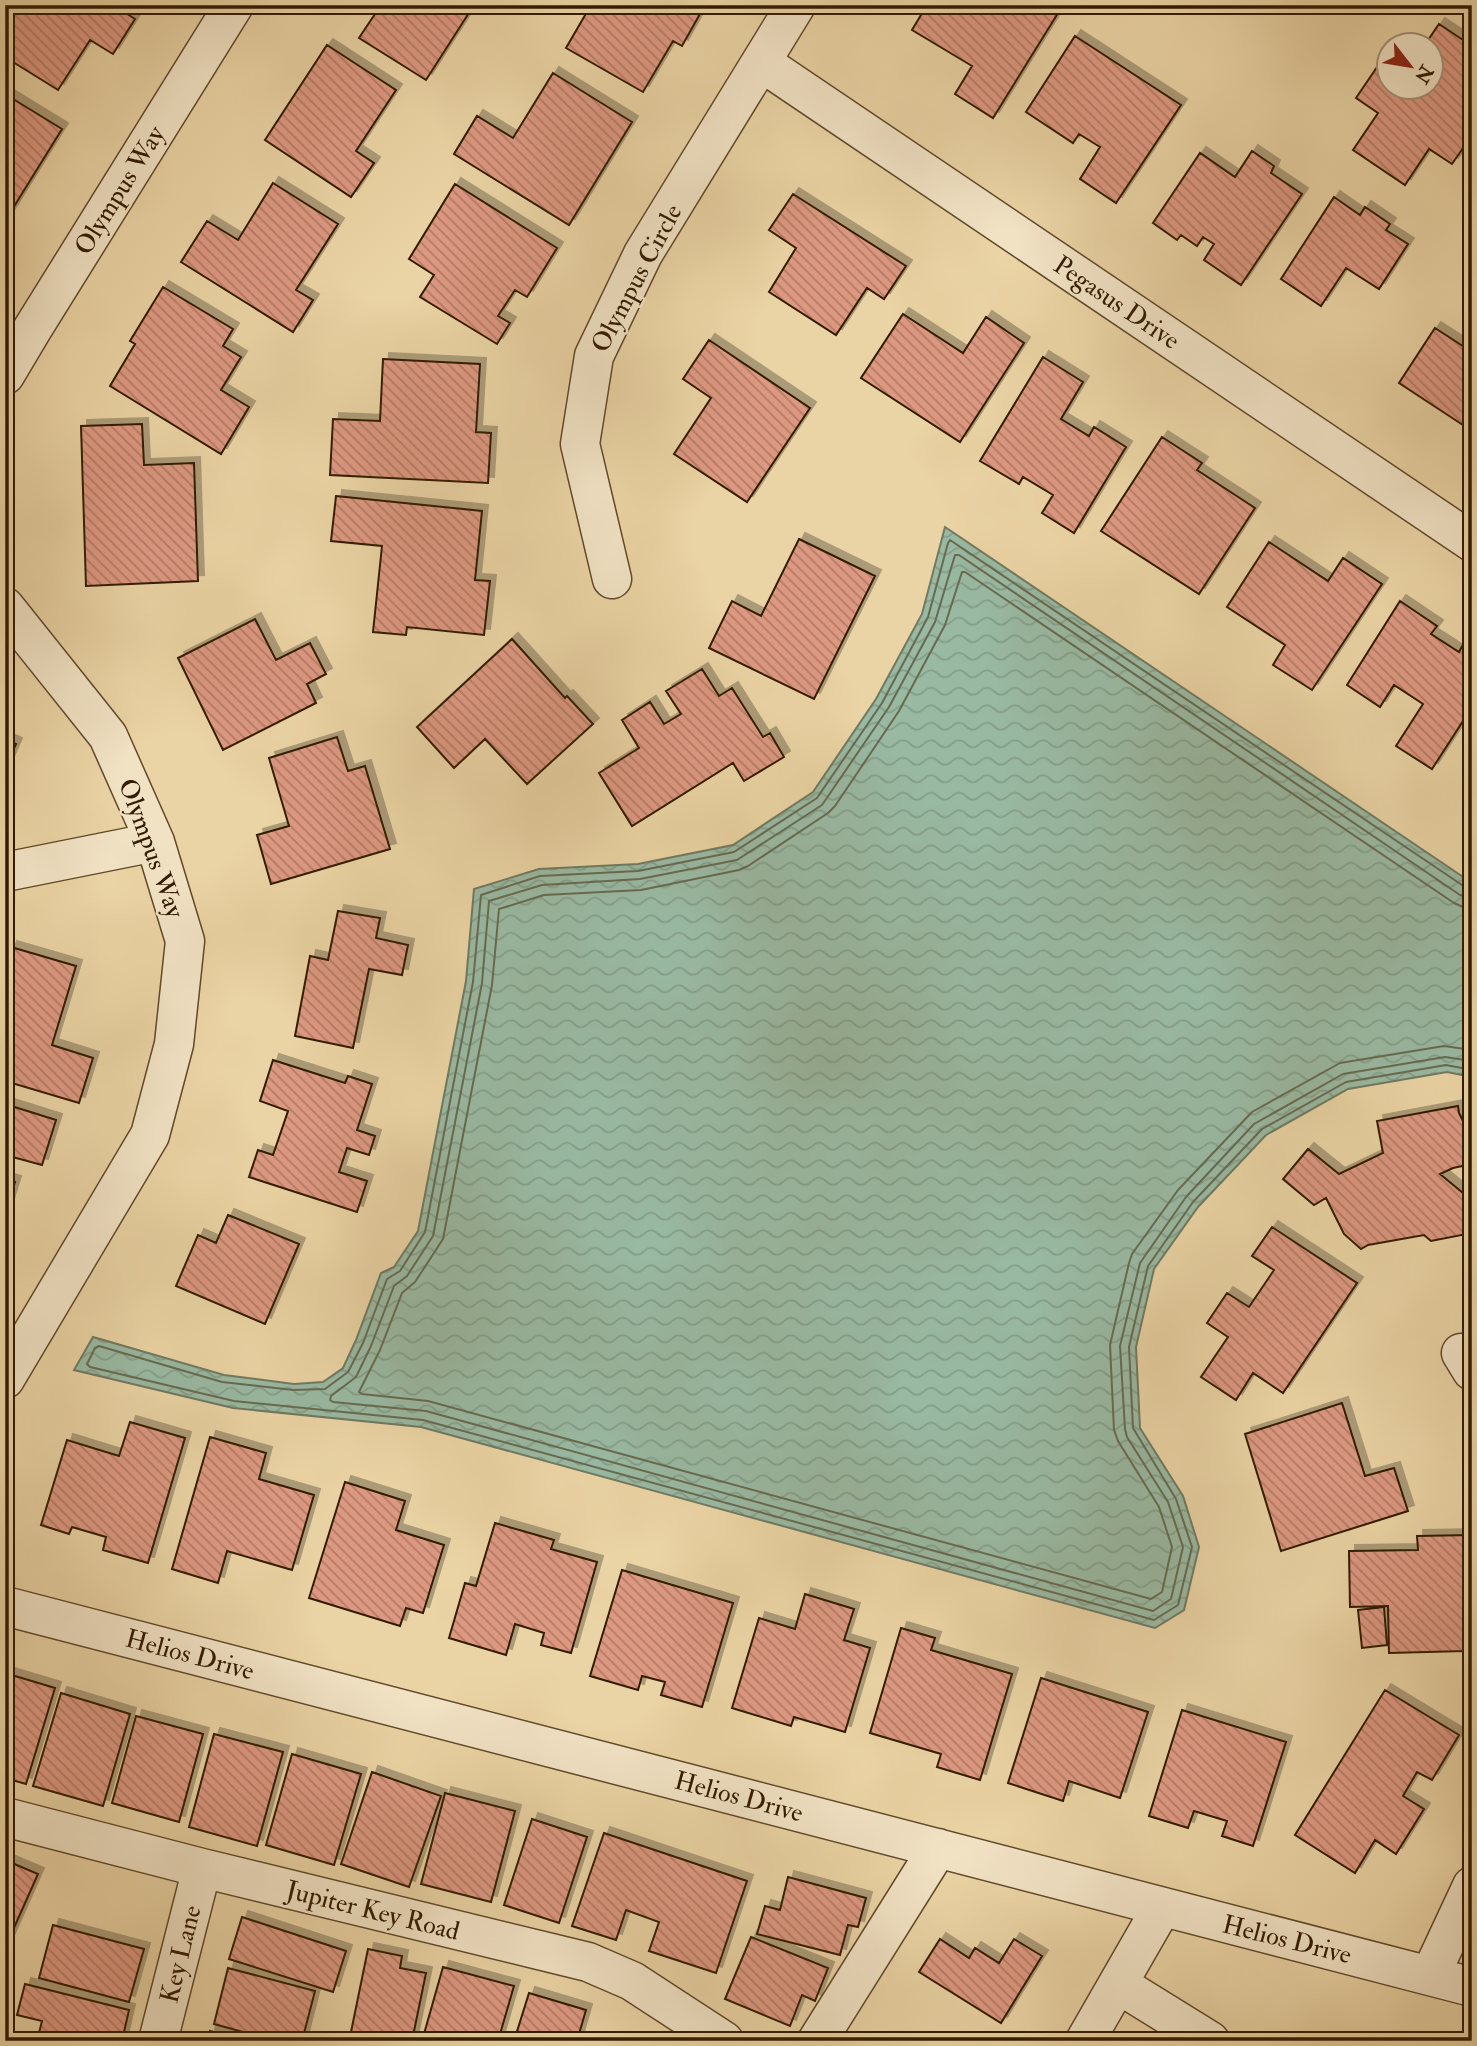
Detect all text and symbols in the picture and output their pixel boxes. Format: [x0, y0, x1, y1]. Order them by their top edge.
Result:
north arrow [1376, 32, 1446, 102]
text: N [1409, 60, 1439, 89]
street label: Olympus Way [68, 120, 173, 261]
street label: Olympus Circle [584, 199, 690, 359]
street label: Pegasus Drive [1047, 249, 1186, 357]
street label: Olympus Way [110, 774, 191, 923]
street label: Helios Drive [122, 1622, 258, 1688]
street label: Helios Drive [671, 1764, 807, 1830]
street label: Jupiter Key Road [281, 1874, 463, 1949]
street label: Key Lane [153, 1902, 209, 2006]
street label: Helios Drive [1219, 1909, 1355, 1971]

